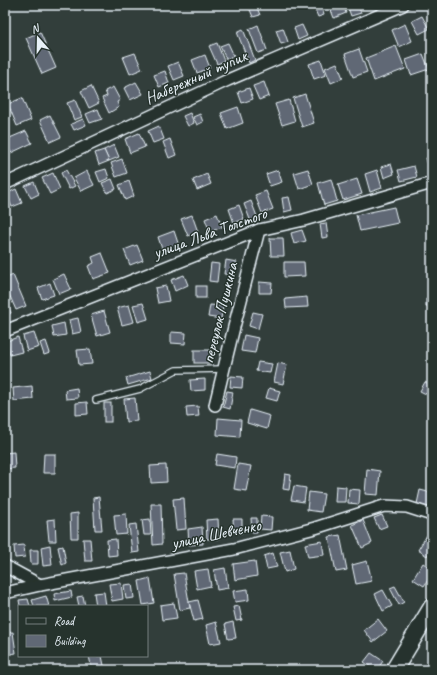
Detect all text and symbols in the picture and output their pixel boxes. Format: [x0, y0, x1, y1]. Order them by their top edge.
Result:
north arrow [18, 18, 58, 58]
text: N [29, 20, 42, 36]
street label: Набережный тупик [142, 44, 252, 109]
street label: улица Льва Толстого [149, 202, 271, 264]
street label: переулок Пушкина [197, 259, 243, 366]
street label: улица Шевченко [168, 514, 264, 554]
legend [18, 605, 148, 657]
text: Road [54, 613, 76, 629]
text: Building [54, 633, 86, 649]

